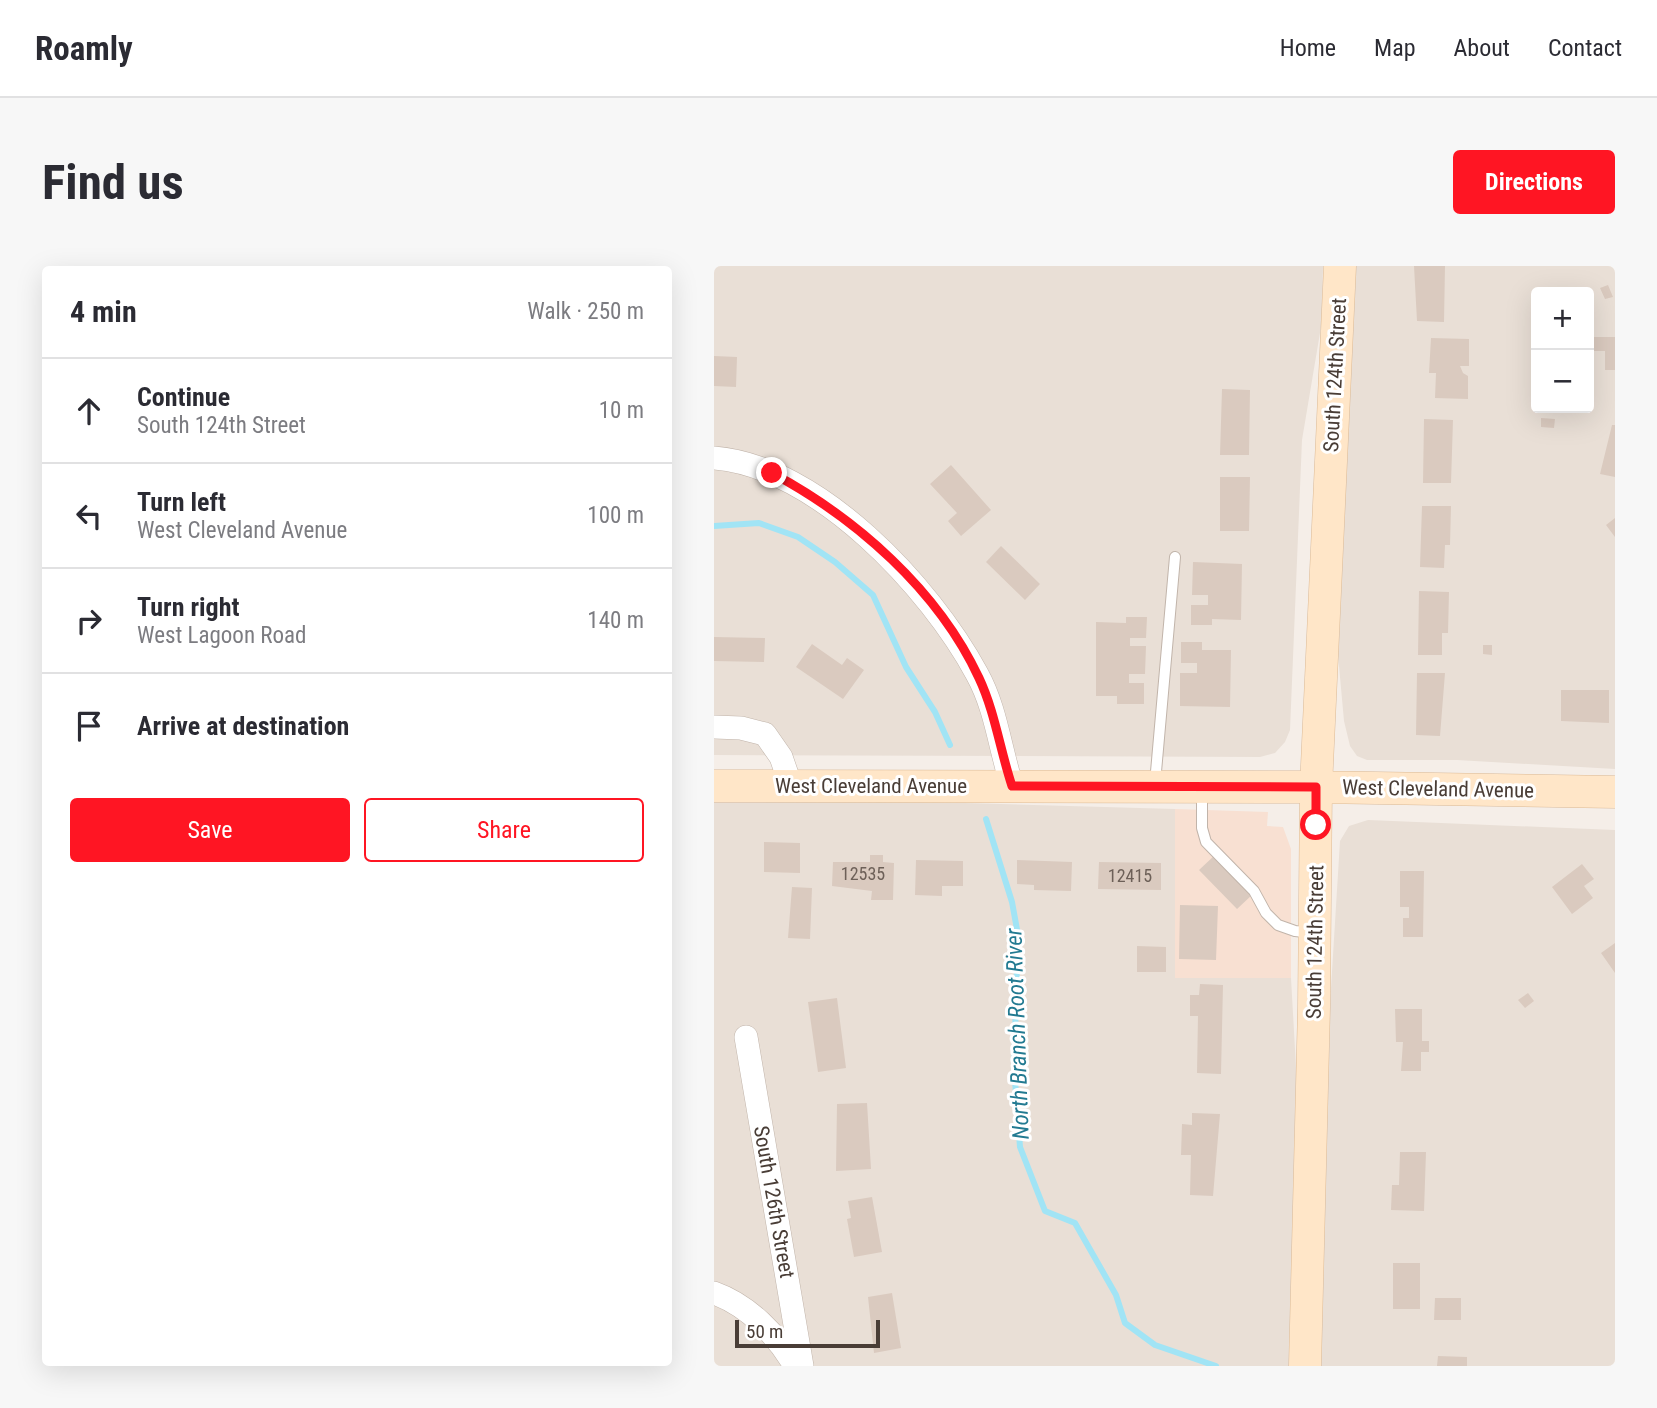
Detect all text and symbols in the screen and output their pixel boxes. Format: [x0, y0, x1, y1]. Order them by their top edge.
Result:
text: Roamly [35, 29, 133, 68]
text: Home [1280, 34, 1336, 62]
text: Map [1374, 34, 1416, 62]
text: About [1454, 34, 1510, 62]
text: Contact [1548, 34, 1622, 62]
button: Directions [1453, 150, 1615, 214]
text: Find us [42, 154, 184, 211]
map controls [1531, 287, 1594, 413]
button: + [1531, 287, 1594, 350]
text: 4 min [70, 294, 137, 329]
street label: South 124th Street [1319, 297, 1351, 453]
text: Walk · 250 m [527, 298, 644, 325]
button: − [1531, 350, 1594, 413]
text: Continue [137, 382, 230, 412]
icon: ahead [70, 392, 108, 430]
text: 10 m [599, 397, 644, 424]
text: South 124th Street [137, 412, 306, 439]
route end [756, 457, 787, 488]
text: Turn left [137, 487, 226, 517]
icon: left [70, 497, 108, 535]
text: 100 m [587, 502, 644, 529]
text: West Cleveland Avenue [137, 517, 347, 544]
text: Turn right [137, 592, 239, 622]
icon: right [70, 602, 108, 640]
text: 140 m [587, 607, 644, 634]
text: West Lagoon Road [137, 622, 307, 649]
icon: arrive [70, 707, 108, 745]
text: Arrive at destination [137, 711, 349, 741]
street label: West Cleveland Avenue [775, 774, 967, 798]
street label: West Cleveland Avenue [1342, 775, 1534, 803]
button: Save [70, 798, 350, 862]
button: Share [364, 798, 644, 862]
route start [1300, 809, 1331, 840]
house number: 12535 [841, 863, 885, 884]
house number: 12415 [1108, 865, 1152, 886]
street label: South 124th Street [1302, 865, 1328, 1019]
water label: North Branch Root River [1000, 927, 1035, 1140]
street label: South 126th Street [749, 1124, 799, 1280]
scale bar [735, 1317, 880, 1349]
text: 50 m [746, 1320, 783, 1343]

